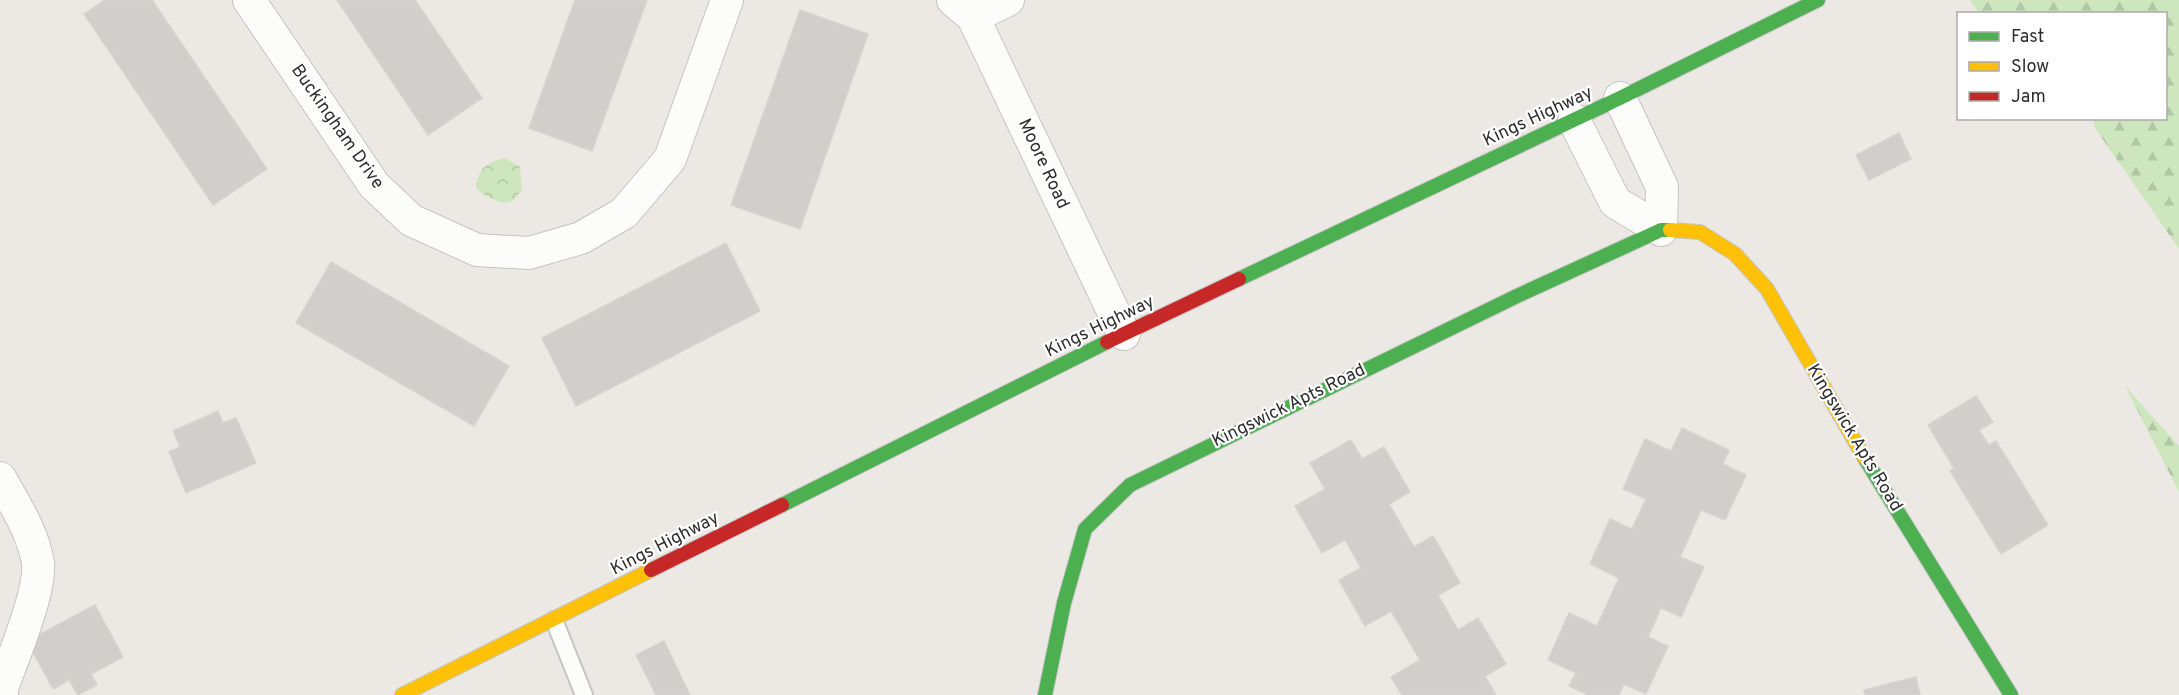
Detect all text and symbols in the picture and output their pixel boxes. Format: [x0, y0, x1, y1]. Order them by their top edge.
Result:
legend [1957, 12, 2167, 120]
text: Fast [2011, 26, 2044, 49]
text: Slow [2011, 56, 2049, 79]
street label: Buckingham Drive [285, 60, 389, 194]
street label: Kings Highway [1479, 82, 1597, 152]
text: Jam [2011, 86, 2046, 109]
street label: Moore Road [1012, 115, 1074, 213]
street label: Kings Highway [1042, 291, 1158, 363]
street label: Kingswick Apts Road [1208, 359, 1370, 453]
street label: Kingswick Apts Road [1801, 360, 1907, 516]
street label: Kings Highway [607, 507, 723, 581]

